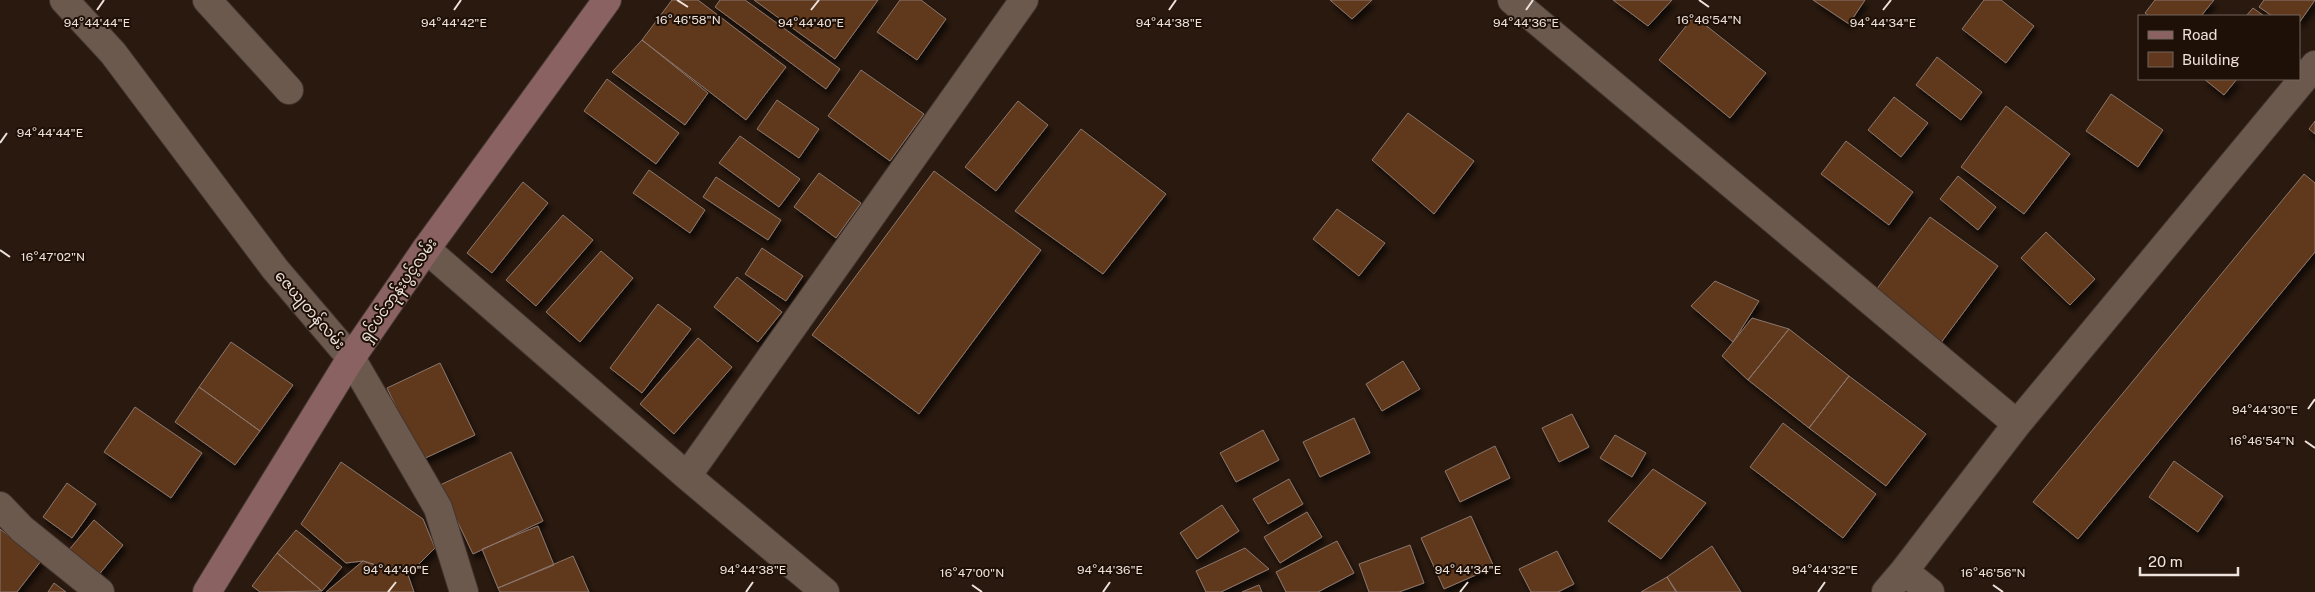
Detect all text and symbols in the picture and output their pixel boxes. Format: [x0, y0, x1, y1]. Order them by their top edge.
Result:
text: 16°46'58"N [655, 13, 721, 27]
text: 16°46'54"N [1676, 13, 1742, 27]
legend [2138, 15, 2300, 80]
text: 94°44'44"E [64, 16, 130, 30]
text: 94°44'42"E [421, 16, 487, 30]
text: 94°44'40"E [778, 16, 844, 30]
text: 94°44'38"E [1136, 16, 1202, 30]
text: 94°44'36"E [1493, 16, 1559, 30]
text: 94°44'34"E [1850, 16, 1916, 30]
text: Road [2182, 26, 2218, 43]
text: Building [2182, 51, 2240, 68]
text: 94°44'44"E [17, 126, 83, 140]
street label: ရှင်ပင်ဘုန်းပွင့်လမ်း [355, 234, 443, 347]
text: 16°47'02"N [21, 250, 85, 264]
street label: ဇေယျတန်လမ်း [269, 266, 350, 355]
text: 94°44'30"E [2232, 403, 2298, 417]
text: 16°46'54"N [2229, 434, 2295, 448]
scale bar [2140, 544, 2238, 576]
text: 20 m [2148, 553, 2183, 570]
text: 94°44'40"E [363, 563, 429, 577]
text: 94°44'38"E [720, 563, 786, 577]
text: 94°44'36"E [1077, 563, 1143, 577]
text: 94°44'34"E [1435, 563, 1501, 577]
text: 94°44'32"E [1792, 563, 1858, 577]
text: 16°47'00"N [940, 566, 1004, 580]
text: 16°46'56"N [1960, 566, 2026, 580]

